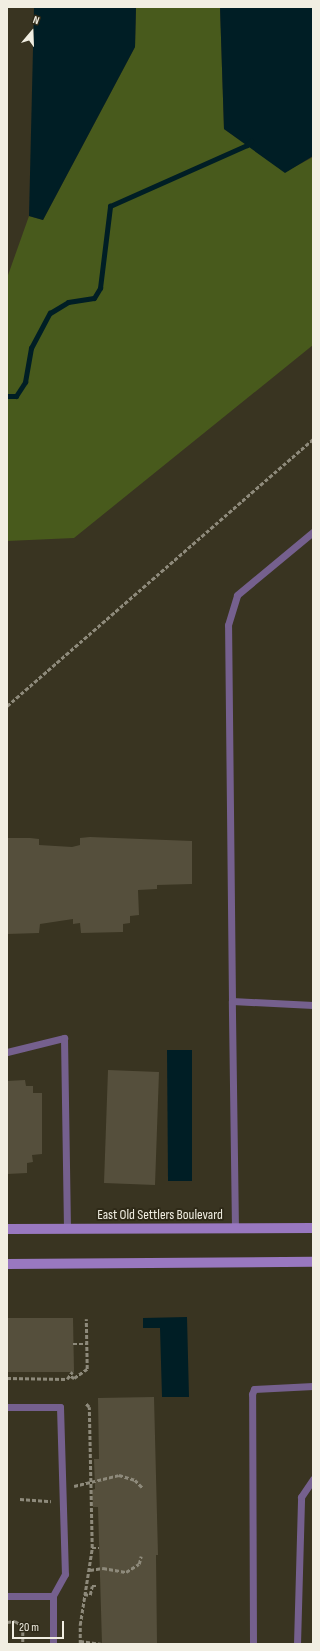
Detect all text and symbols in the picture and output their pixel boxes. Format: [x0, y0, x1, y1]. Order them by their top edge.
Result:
north arrow [12, 12, 52, 52]
text: N [31, 13, 41, 27]
street label: East Old Settlers Boulevard [97, 1207, 223, 1223]
scale bar [14, 1613, 66, 1639]
text: 20 m [19, 1620, 39, 1635]

